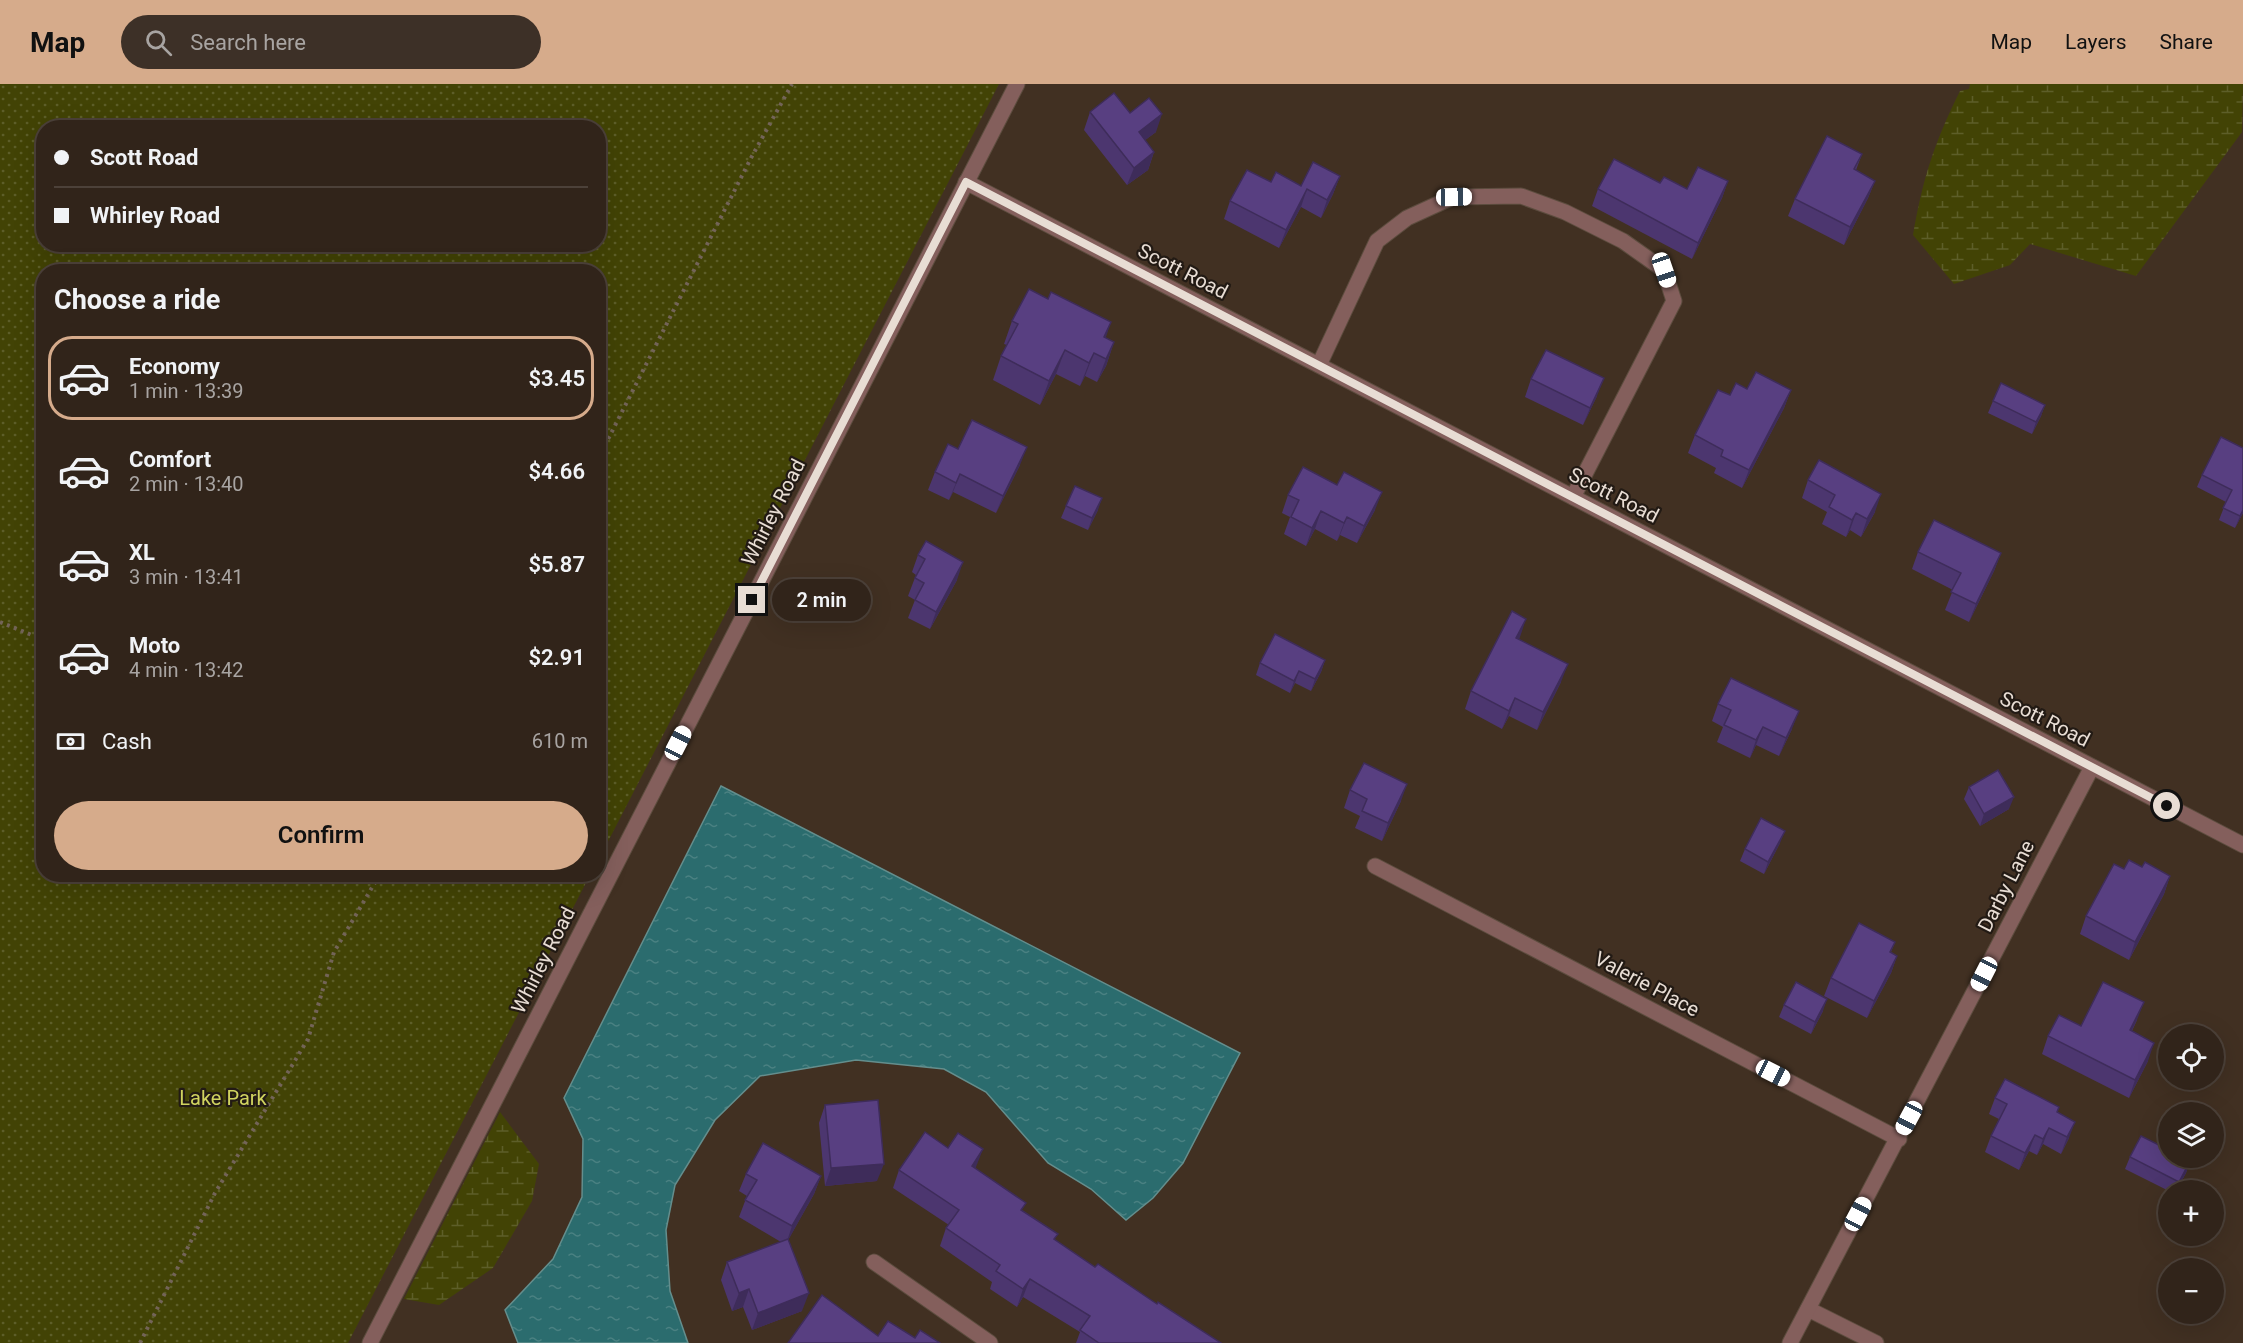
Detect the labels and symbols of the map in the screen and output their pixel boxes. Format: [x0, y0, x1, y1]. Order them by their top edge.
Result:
car [1436, 188, 1472, 206]
street label: Scott Road [1134, 238, 1232, 304]
car [1650, 250, 1678, 290]
street label: Whirley Road [736, 455, 810, 569]
street label: Scott Road [1565, 462, 1663, 528]
callout: 2 min [773, 579, 872, 621]
route end [738, 586, 765, 613]
street label: Scott Road [1996, 686, 2094, 752]
car [662, 723, 694, 763]
route start [2153, 792, 2180, 819]
street label: Darby Lane [1973, 836, 2039, 936]
street label: Whirley Road [506, 903, 580, 1017]
street label: Valerie Place [1590, 946, 1704, 1022]
car [1968, 954, 2000, 994]
car [1753, 1057, 1793, 1089]
park label: Lake Park [179, 1086, 268, 1110]
car [1893, 1098, 1925, 1138]
car [1842, 1194, 1874, 1234]

